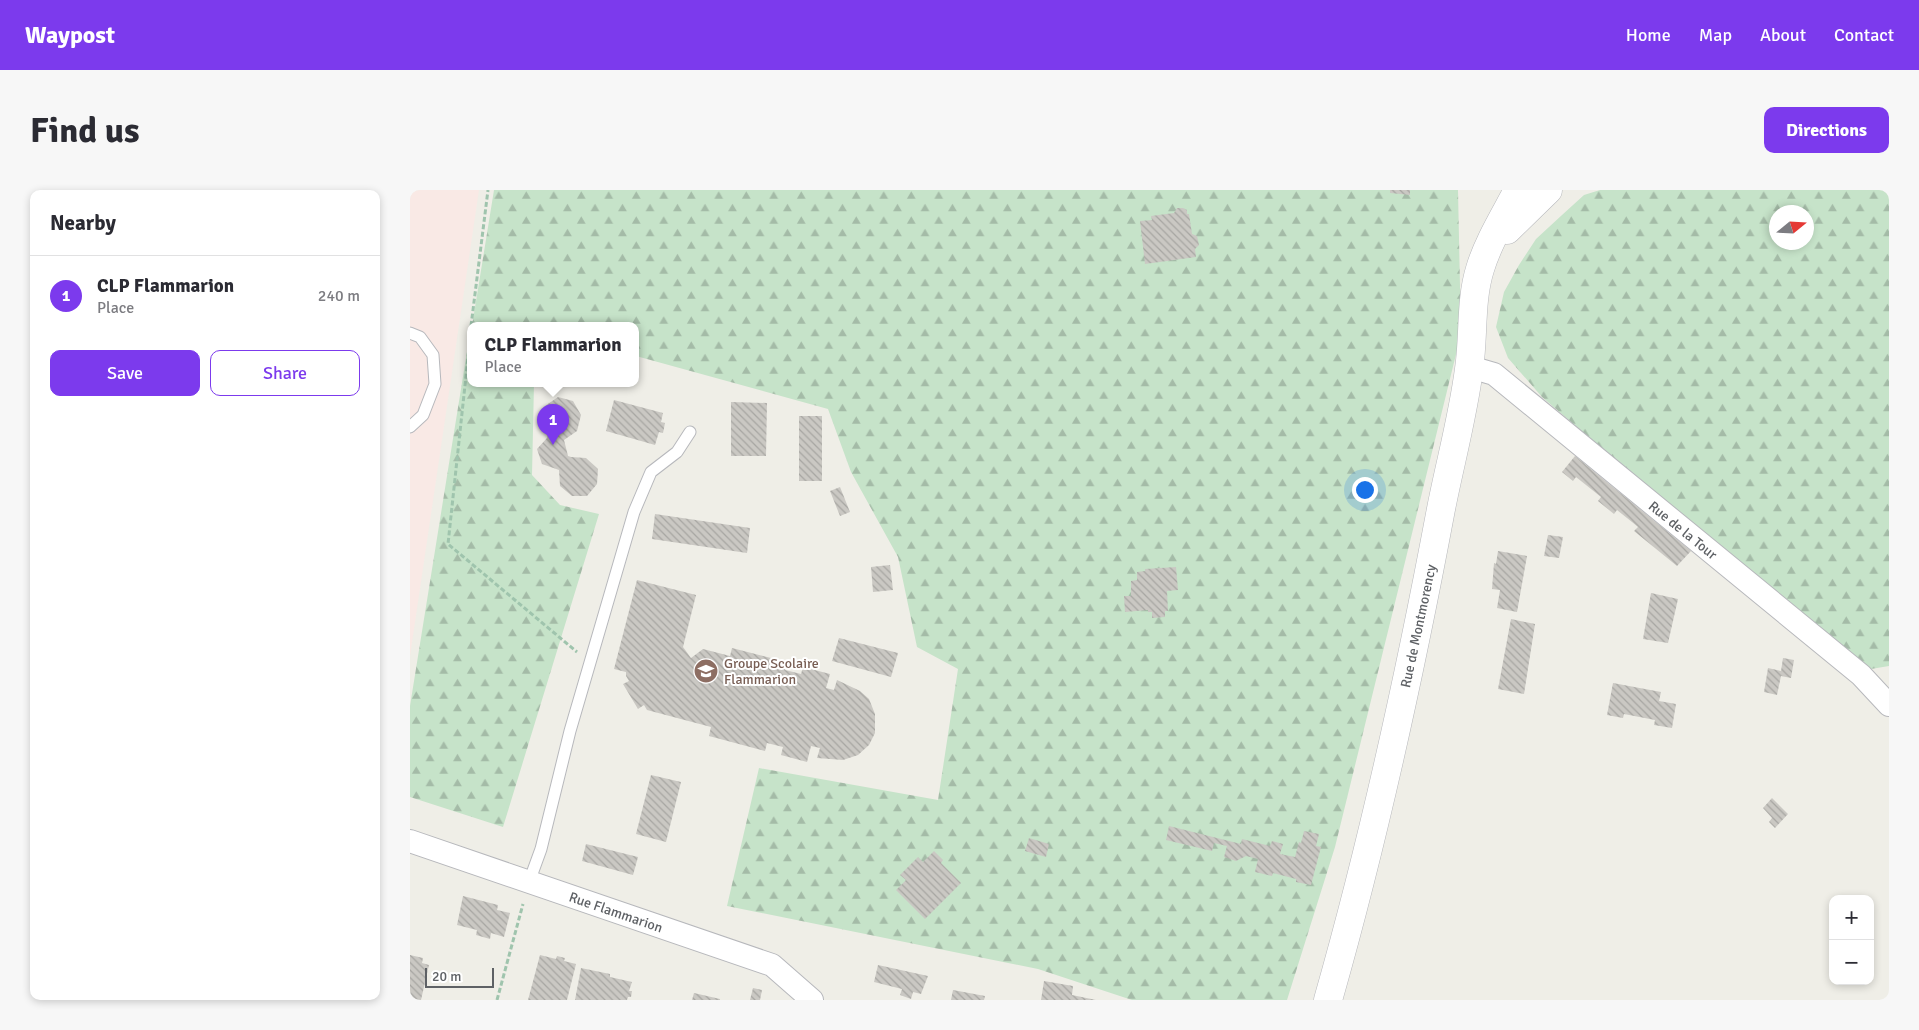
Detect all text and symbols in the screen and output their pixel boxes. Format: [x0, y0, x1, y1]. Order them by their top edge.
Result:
text: Waypost [25, 20, 115, 50]
text: Home [1626, 24, 1671, 46]
text: Map [1699, 24, 1732, 46]
text: About [1760, 24, 1806, 46]
text: Contact [1834, 24, 1894, 46]
button: Directions [1764, 107, 1889, 153]
text: Find us [30, 109, 140, 152]
north arrow [1769, 205, 1814, 250]
text: Nearby [50, 210, 116, 236]
text: CLP Flammarion [97, 274, 234, 298]
text: 1 [62, 286, 70, 306]
text: 240 m [318, 286, 360, 306]
text: Place [97, 298, 134, 318]
popup [467, 322, 639, 387]
text: CLP Flammarion [484, 333, 622, 357]
button: Save [50, 350, 200, 396]
button: Share [210, 350, 360, 396]
text: Place [484, 357, 522, 377]
pin: 1 [537, 404, 569, 445]
your location [1352, 477, 1378, 503]
street label: Rue de la Tour [1645, 498, 1721, 564]
street label: Rue de Montmorency [1397, 562, 1440, 689]
place label: Groupe Scolaire Flammarion [724, 655, 819, 688]
school or university icon: Groupe Scolaire Flammarion [693, 658, 719, 684]
street label: Rue Flammarion [567, 889, 665, 936]
map controls [1829, 895, 1874, 985]
button: + [1829, 895, 1874, 940]
button: − [1829, 940, 1874, 985]
scale bar [425, 965, 494, 988]
text: 20 m [432, 968, 461, 985]

